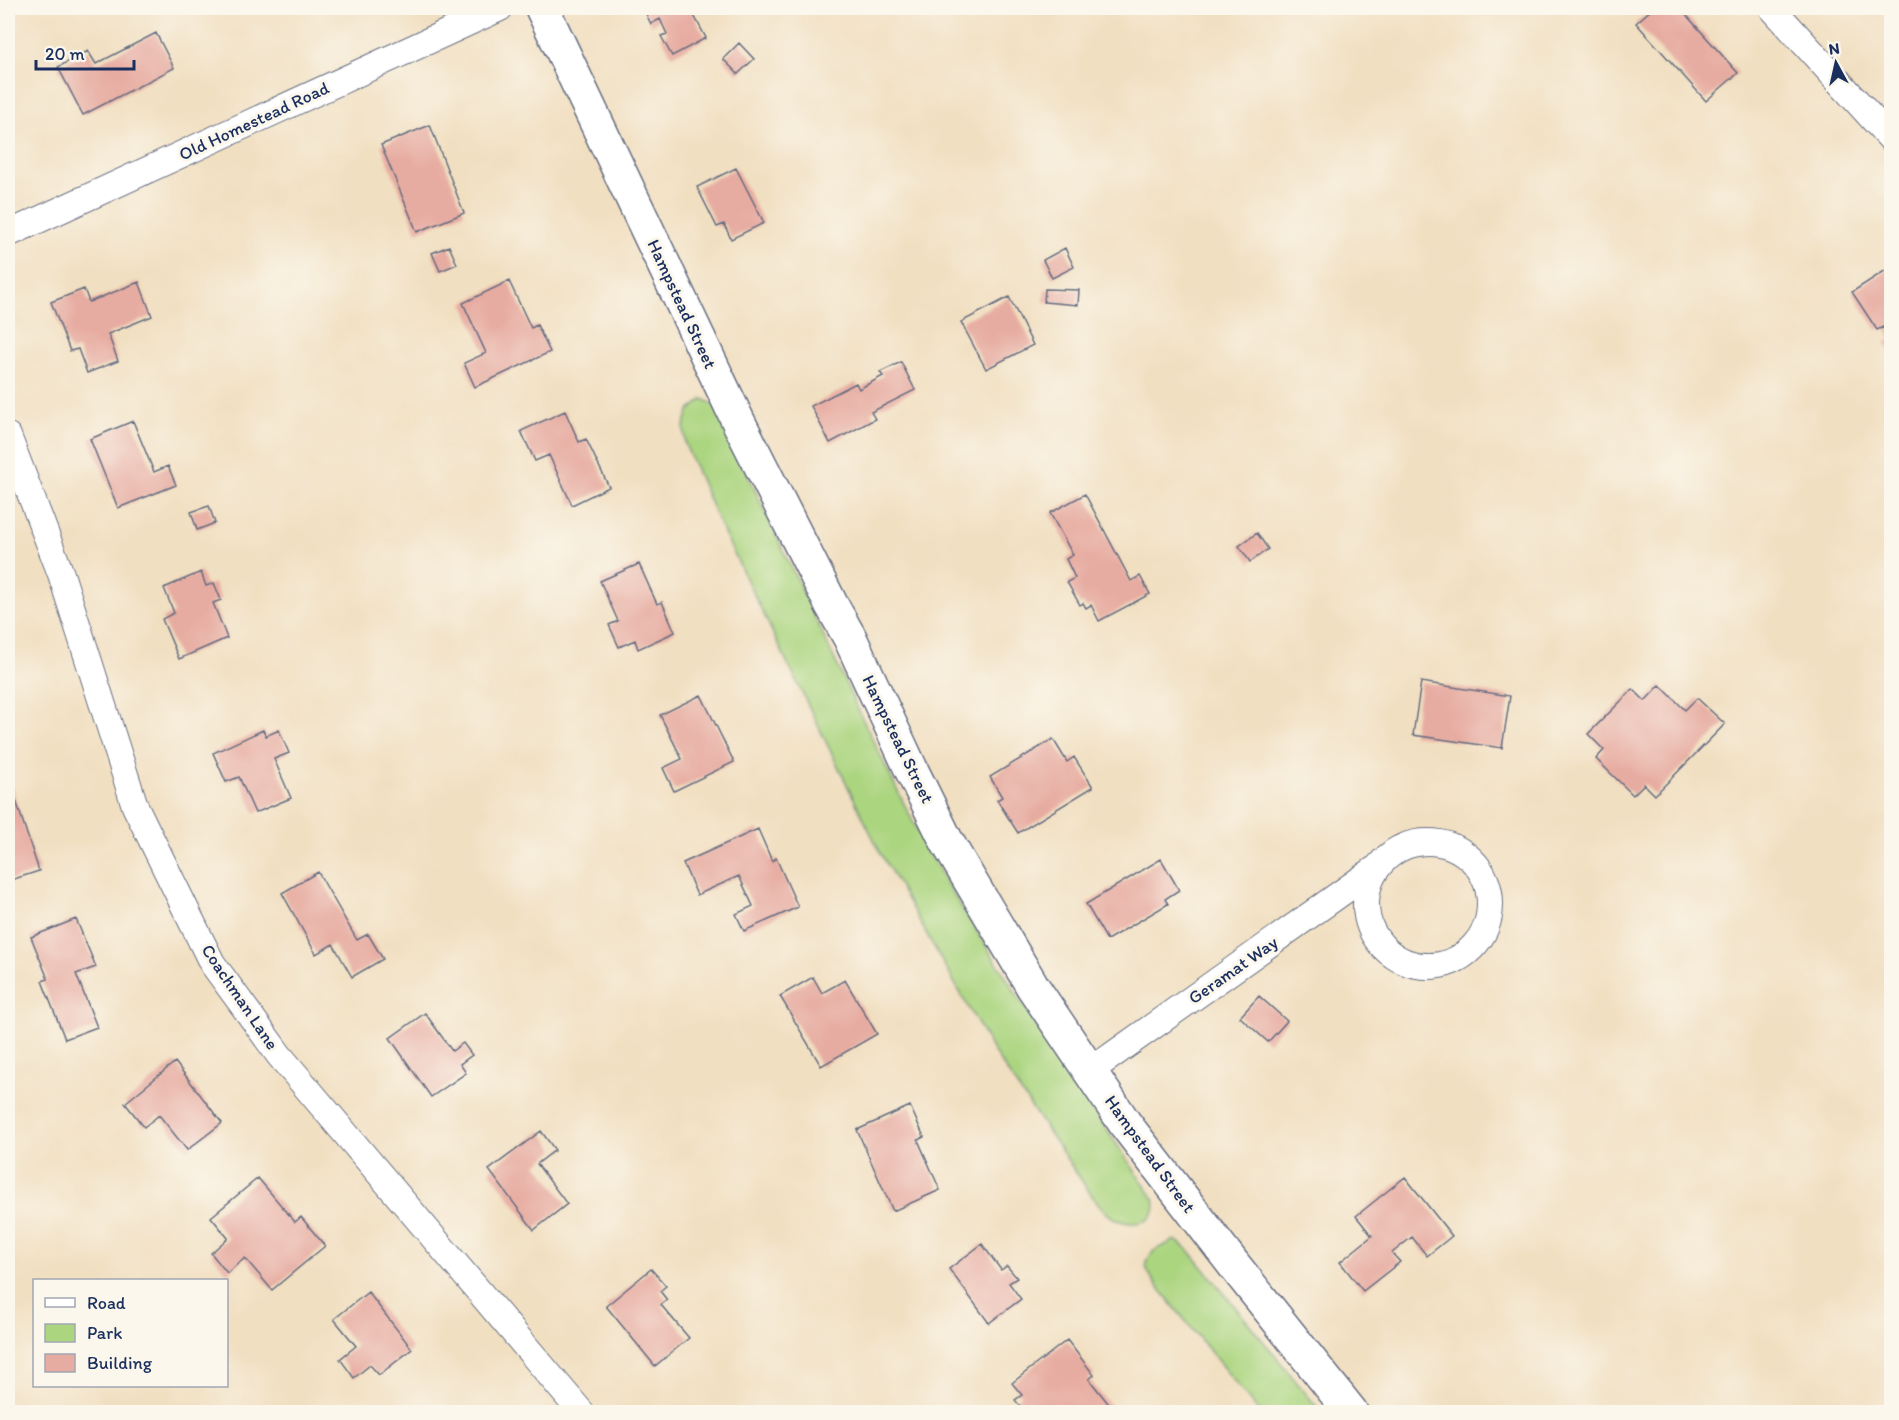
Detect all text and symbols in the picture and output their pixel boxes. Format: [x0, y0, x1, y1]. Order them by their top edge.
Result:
scale bar [36, 33, 134, 71]
north arrow [1806, 33, 1866, 93]
text: N [1827, 38, 1841, 59]
text: 20 m [45, 43, 85, 65]
street label: Old Homestead Road [175, 77, 333, 165]
street label: Hampstead Street [642, 236, 722, 372]
street label: Hampstead Street [857, 671, 939, 807]
street label: Geramat Way [1184, 931, 1282, 1009]
street label: Coachman Lane [197, 940, 283, 1054]
street label: Hampstead Street [1100, 1091, 1200, 1217]
legend [33, 1279, 228, 1387]
text: Road [87, 1292, 126, 1314]
text: Park [87, 1322, 122, 1344]
text: Building [87, 1352, 153, 1374]

